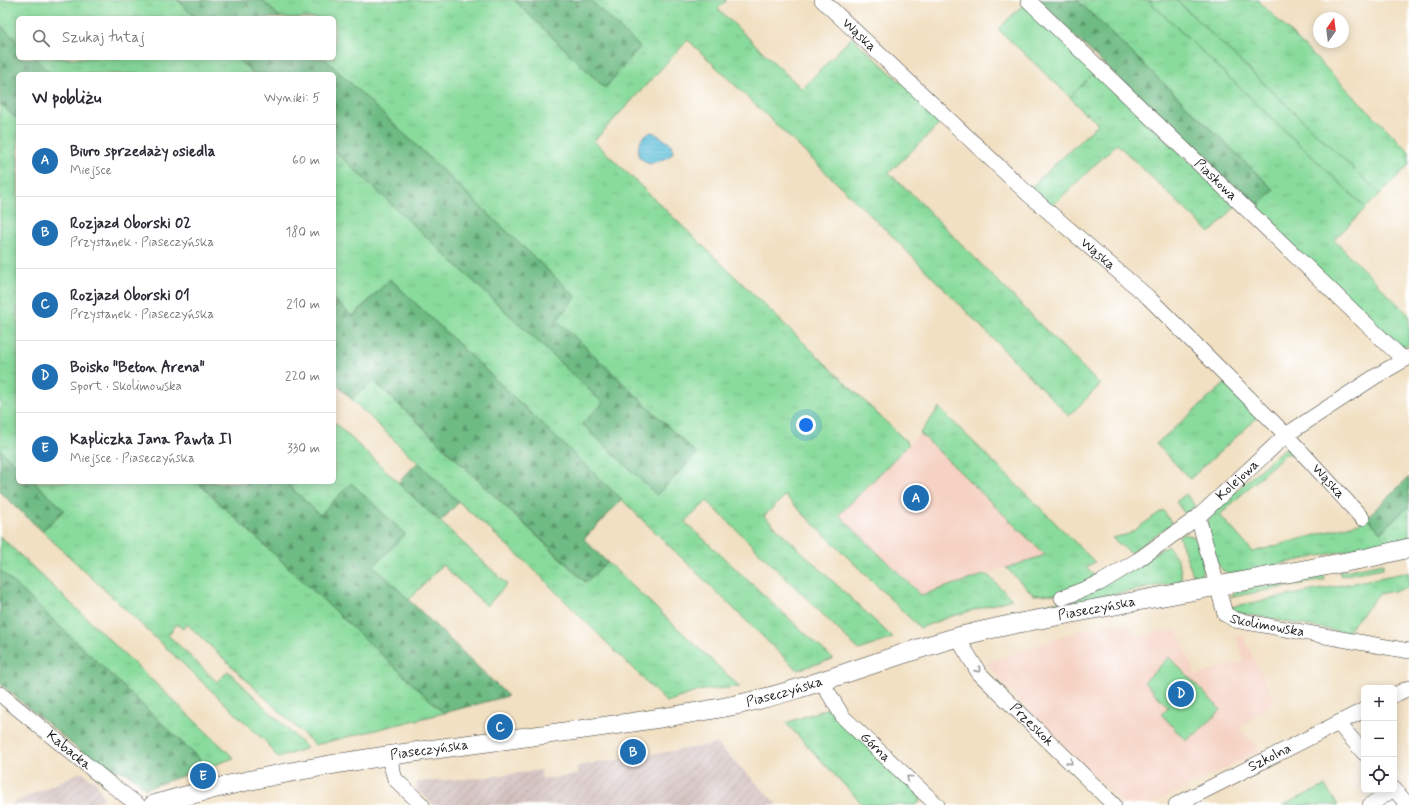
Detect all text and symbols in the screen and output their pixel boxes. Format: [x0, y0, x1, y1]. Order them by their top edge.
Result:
north arrow [1313, 12, 1349, 48]
street label: Wąska [838, 14, 880, 56]
search box [16, 16, 336, 60]
icon: search [30, 27, 52, 49]
text: Szukaj tutaj [62, 28, 145, 48]
text: W pobliżu [32, 87, 101, 109]
text: Wyniki: 5 [264, 90, 320, 107]
text: Biuro sprzedaży osiedla [70, 142, 215, 162]
text: A [41, 152, 49, 169]
text: 60 m [292, 152, 320, 169]
street label: Piaskowa [1190, 155, 1241, 205]
text: Miejsce [70, 162, 112, 179]
text: Rozjazd Oborski 02 [70, 214, 191, 234]
text: B [41, 224, 49, 241]
text: 180 m [285, 224, 320, 241]
text: Przystanek · Piaseczyńska [70, 234, 214, 251]
street label: Wąska [1076, 234, 1119, 274]
text: Rozjazd Oborski 01 [70, 286, 190, 306]
text: C [40, 296, 50, 313]
text: 210 m [286, 296, 320, 313]
text: Przystanek · Piaseczyńska [70, 306, 214, 323]
text: Boisko "Beton Arena" [70, 358, 205, 378]
text: D [41, 368, 49, 385]
text: 220 m [285, 368, 320, 385]
text: Sport · Skolimowska [70, 378, 182, 395]
your location [796, 415, 816, 435]
text: Kapliczka Jana Pawła II [70, 430, 232, 450]
text: E [41, 440, 49, 457]
text: 330 m [287, 440, 320, 457]
text: Miejsce · Piaseczyńska [70, 450, 195, 467]
street label: Kolejowa [1212, 456, 1263, 505]
street label: Wąska [1308, 460, 1349, 502]
pin: A [903, 483, 929, 513]
street label: Piaseczyńska [1056, 592, 1137, 625]
street label: Skolimowska [1226, 610, 1306, 641]
one-way arrow [973, 666, 980, 673]
street label: Piaseczyńska [744, 672, 825, 711]
pin: D [1168, 679, 1194, 709]
map controls [1361, 685, 1397, 793]
button: + [1361, 685, 1397, 721]
street label: Przeskok [1006, 699, 1058, 750]
pin: C [487, 712, 513, 742]
button: − [1361, 721, 1397, 757]
street label: Kabacka [43, 726, 96, 774]
street label: Górna [856, 728, 894, 766]
street label: Piaseczyńska [389, 736, 469, 764]
pin: B [620, 737, 646, 767]
street label: Szkolna [1245, 739, 1294, 776]
one-way arrow [1065, 757, 1073, 765]
button: locate [1361, 757, 1397, 793]
pin: E [190, 761, 216, 791]
one-way arrow [906, 775, 914, 783]

